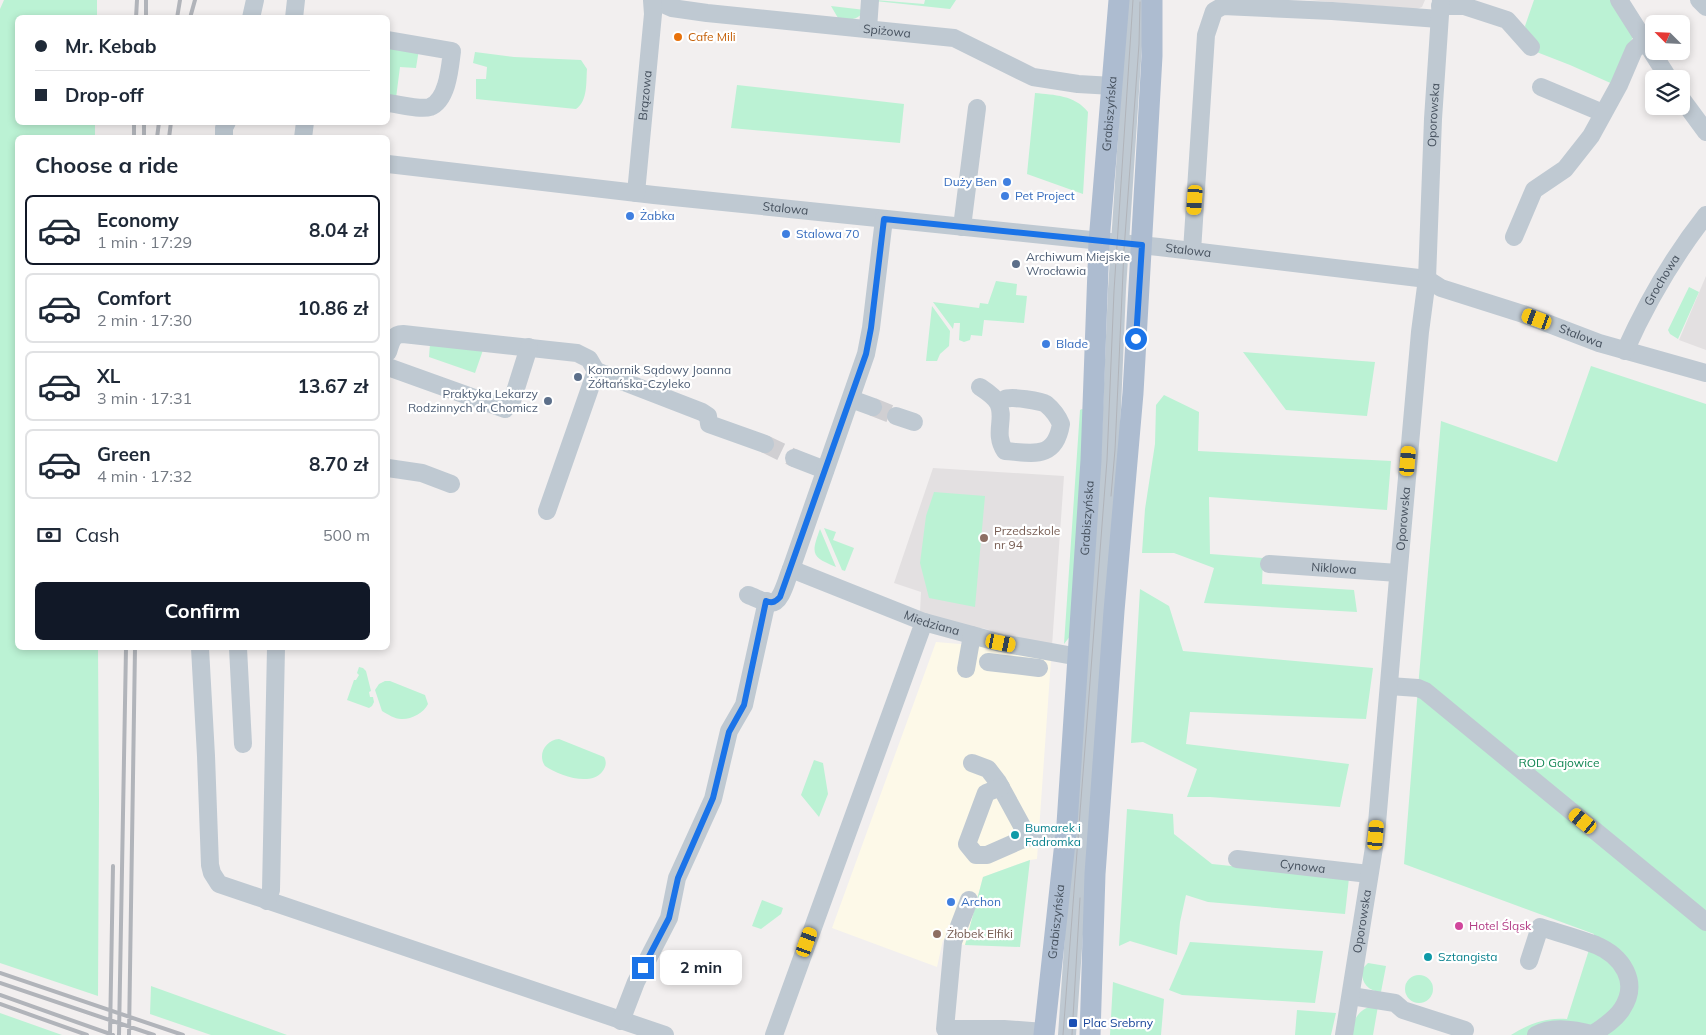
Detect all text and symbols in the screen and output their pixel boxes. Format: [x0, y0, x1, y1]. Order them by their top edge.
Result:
north arrow [1645, 15, 1690, 60]
map controls [1645, 15, 1690, 115]
street label: Spiżowa [862, 21, 912, 41]
place label: Cafe Mili [688, 29, 736, 44]
marker: Cafe Mili [672, 31, 684, 43]
text: Mr. Kebab [65, 34, 157, 58]
street label: Brązowa [635, 70, 655, 121]
button: layers [1645, 70, 1690, 115]
street label: Grabiszyńska [1099, 76, 1120, 152]
text: Drop-off [65, 83, 143, 107]
street label: Oporowska [1424, 83, 1442, 147]
text: Choose a ride [35, 151, 178, 179]
place label: Duży Ben [944, 174, 997, 189]
marker: Duży Ben [1001, 176, 1013, 188]
car [1186, 185, 1203, 215]
place label: Pet Project [1015, 188, 1075, 203]
marker: Pet Project [999, 190, 1011, 202]
street label: Stalowa [762, 198, 809, 218]
icon: car [37, 208, 82, 253]
text: Economy [97, 208, 179, 232]
place label: Żabka [640, 208, 675, 223]
marker: Żabka [624, 210, 636, 222]
text: 8.04 zł [309, 218, 368, 242]
place label: Stalowa 70 [796, 226, 860, 241]
marker: Stalowa 70 [780, 228, 792, 240]
text: 1 min · 17:29 [97, 232, 192, 252]
street label: Stalowa [1165, 240, 1212, 260]
place label: Archiwum Miejskie Wrocławia [1026, 249, 1130, 278]
street label: Grochowa [1641, 251, 1683, 308]
marker: Archiwum Miejskie Wrocławia [1010, 258, 1022, 270]
icon: car [37, 286, 82, 331]
text: Comfort [97, 286, 171, 310]
text: 10.86 zł [298, 296, 368, 320]
car [1520, 307, 1553, 331]
text: 2 min · 17:30 [97, 310, 192, 330]
street label: Stalowa [1557, 320, 1605, 351]
route start [1125, 328, 1147, 350]
place label: Blade [1056, 336, 1088, 351]
marker: Blade [1040, 338, 1052, 350]
place label: Komornik Sądowy Joanna Żółtańska-Czyleko [588, 362, 731, 391]
icon: car [37, 364, 82, 409]
text: XL [97, 364, 120, 388]
marker: Komornik Sądowy Joanna Żółtańska-Czyleko [572, 371, 584, 383]
text: 13.67 zł [298, 374, 368, 398]
place label: Praktyka Lekarzy Rodzinnych dr Chomicz [408, 386, 539, 415]
text: 3 min · 17:31 [97, 388, 192, 408]
marker: Praktyka Lekarzy Rodzinnych dr Chomicz [542, 395, 554, 407]
icon: car [37, 442, 82, 487]
text: Green [97, 442, 151, 466]
car [1399, 445, 1416, 477]
text: 8.70 zł [309, 452, 368, 476]
text: 4 min · 17:32 [97, 466, 192, 486]
street label: Grabiszyńska [1077, 480, 1097, 556]
street label: Oporowska [1393, 486, 1413, 551]
icon: cash [35, 521, 63, 549]
text: Cash [75, 523, 120, 547]
place label: Przedszkole nr 94 [994, 523, 1060, 552]
text: 500 m [323, 525, 370, 545]
marker: Przedszkole nr 94 [978, 532, 990, 544]
street label: Niklowa [1311, 559, 1357, 577]
button: Confirm [35, 582, 370, 640]
street label: Miedziana [902, 607, 961, 638]
car [984, 633, 1017, 653]
park label: ROD Gajowice [1519, 755, 1599, 770]
car [1566, 806, 1599, 836]
car [1367, 819, 1384, 851]
place label: Bumarek i Fadromka [1025, 820, 1081, 849]
marker: Bumarek i Fadromka [1009, 829, 1021, 841]
street label: Cynowa [1279, 856, 1326, 876]
street label: Grabiszyńska [1044, 883, 1067, 960]
street label: Oporowska [1349, 889, 1374, 954]
place label: Archon [961, 894, 1001, 909]
marker: Archon [945, 896, 957, 908]
place label: Hotel Śląsk [1469, 918, 1532, 933]
marker: Hotel Śląsk [1453, 920, 1465, 932]
car [794, 925, 819, 959]
place label: Żłobek Elfiki [947, 926, 1013, 941]
marker: Żłobek Elfiki [931, 928, 943, 940]
place label: Sztangista [1438, 949, 1498, 964]
callout: 2 min [660, 950, 743, 986]
marker: Sztangista [1422, 951, 1434, 963]
route end [632, 957, 654, 979]
text: 2 min [680, 957, 722, 977]
place label: Plac Srebrny [1083, 1015, 1154, 1030]
marker: Plac Srebrny [1067, 1017, 1079, 1029]

